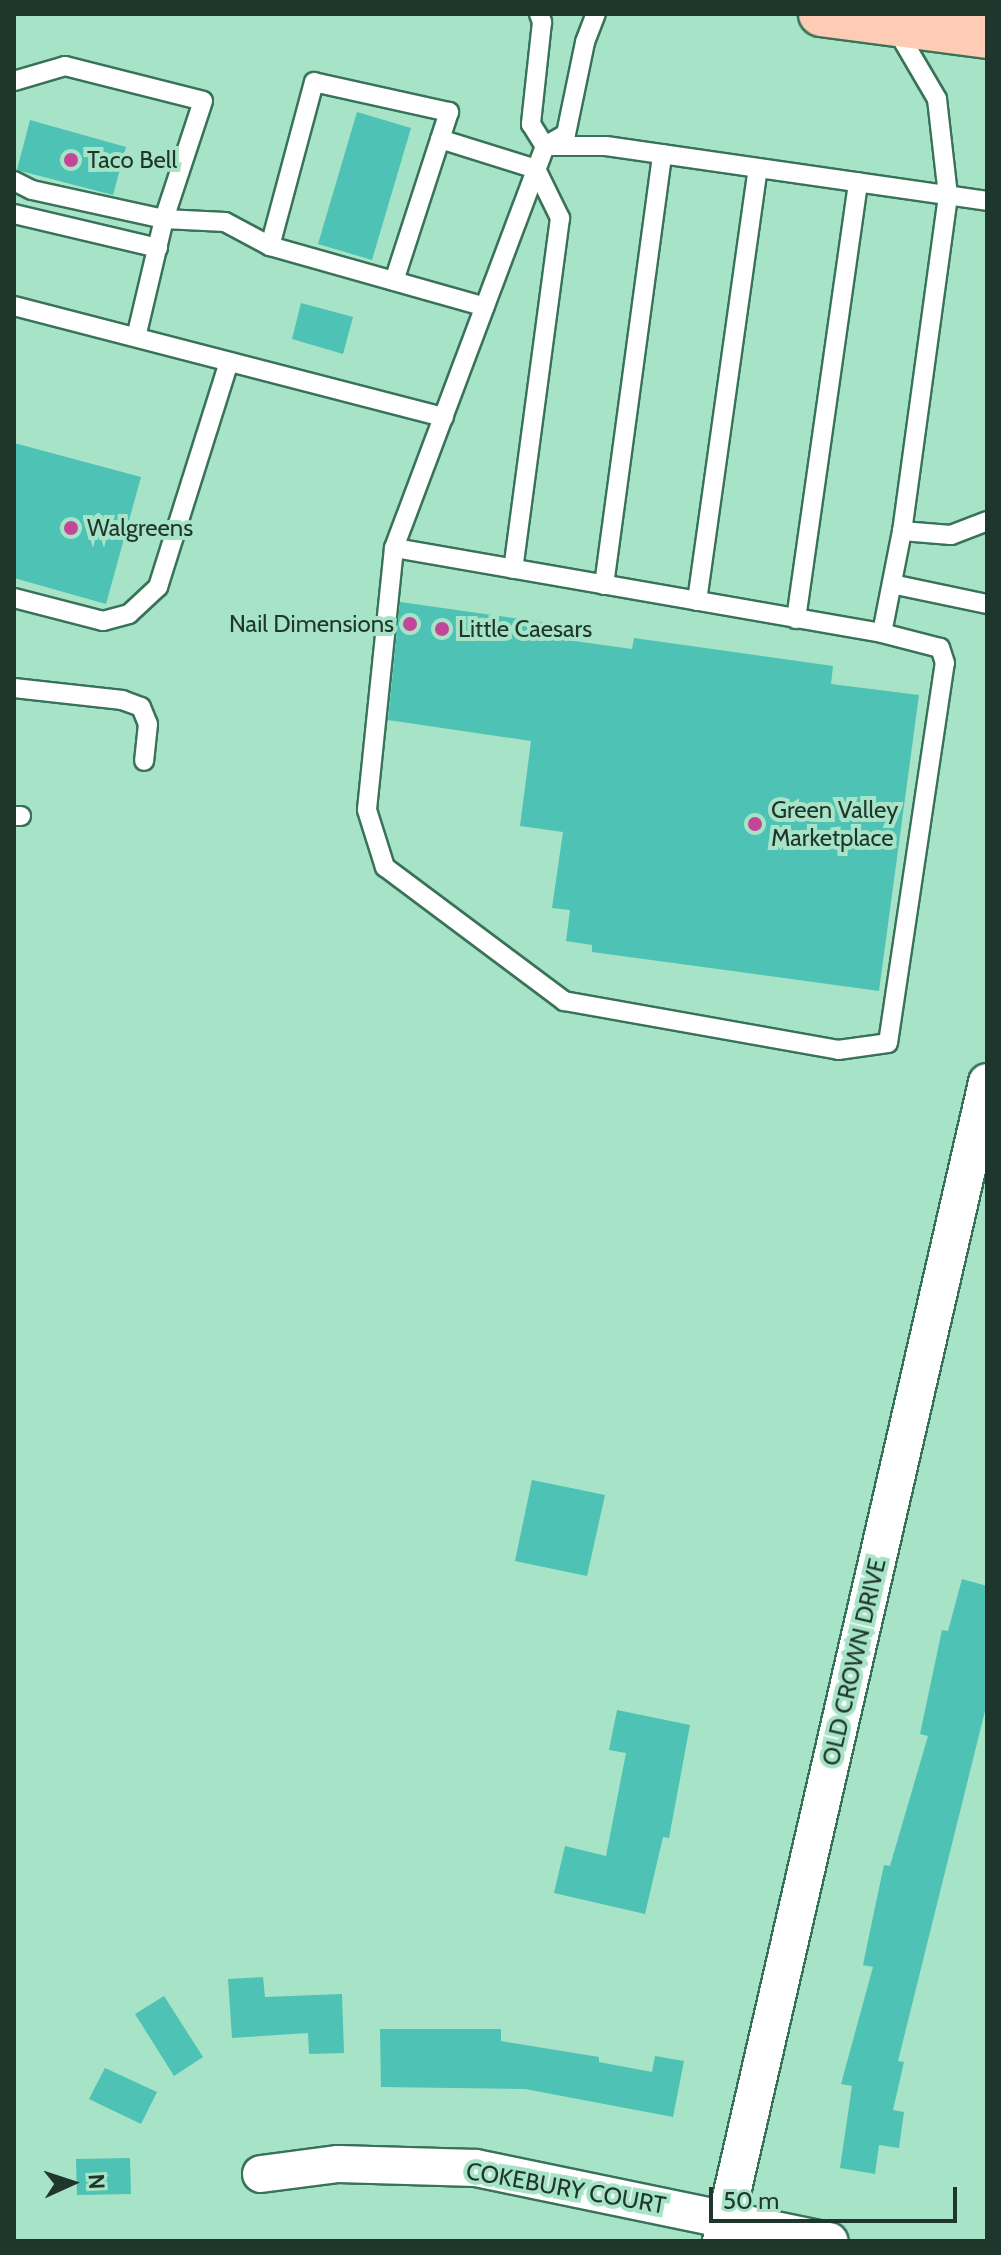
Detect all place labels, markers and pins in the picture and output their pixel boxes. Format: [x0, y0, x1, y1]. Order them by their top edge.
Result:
place label: Taco Bell [87, 146, 177, 174]
marker: Taco Bell [62, 151, 80, 169]
place label: Walgreens [87, 514, 193, 542]
marker: Walgreens [62, 519, 80, 537]
place label: Nail Dimensions [229, 610, 394, 638]
marker: Nail Dimensions [401, 615, 419, 633]
place label: Little Caesars [458, 615, 592, 643]
marker: Little Caesars [433, 620, 451, 638]
place label: Green Valley Marketplace [771, 796, 898, 852]
marker: Green Valley Marketplace [746, 815, 764, 833]

